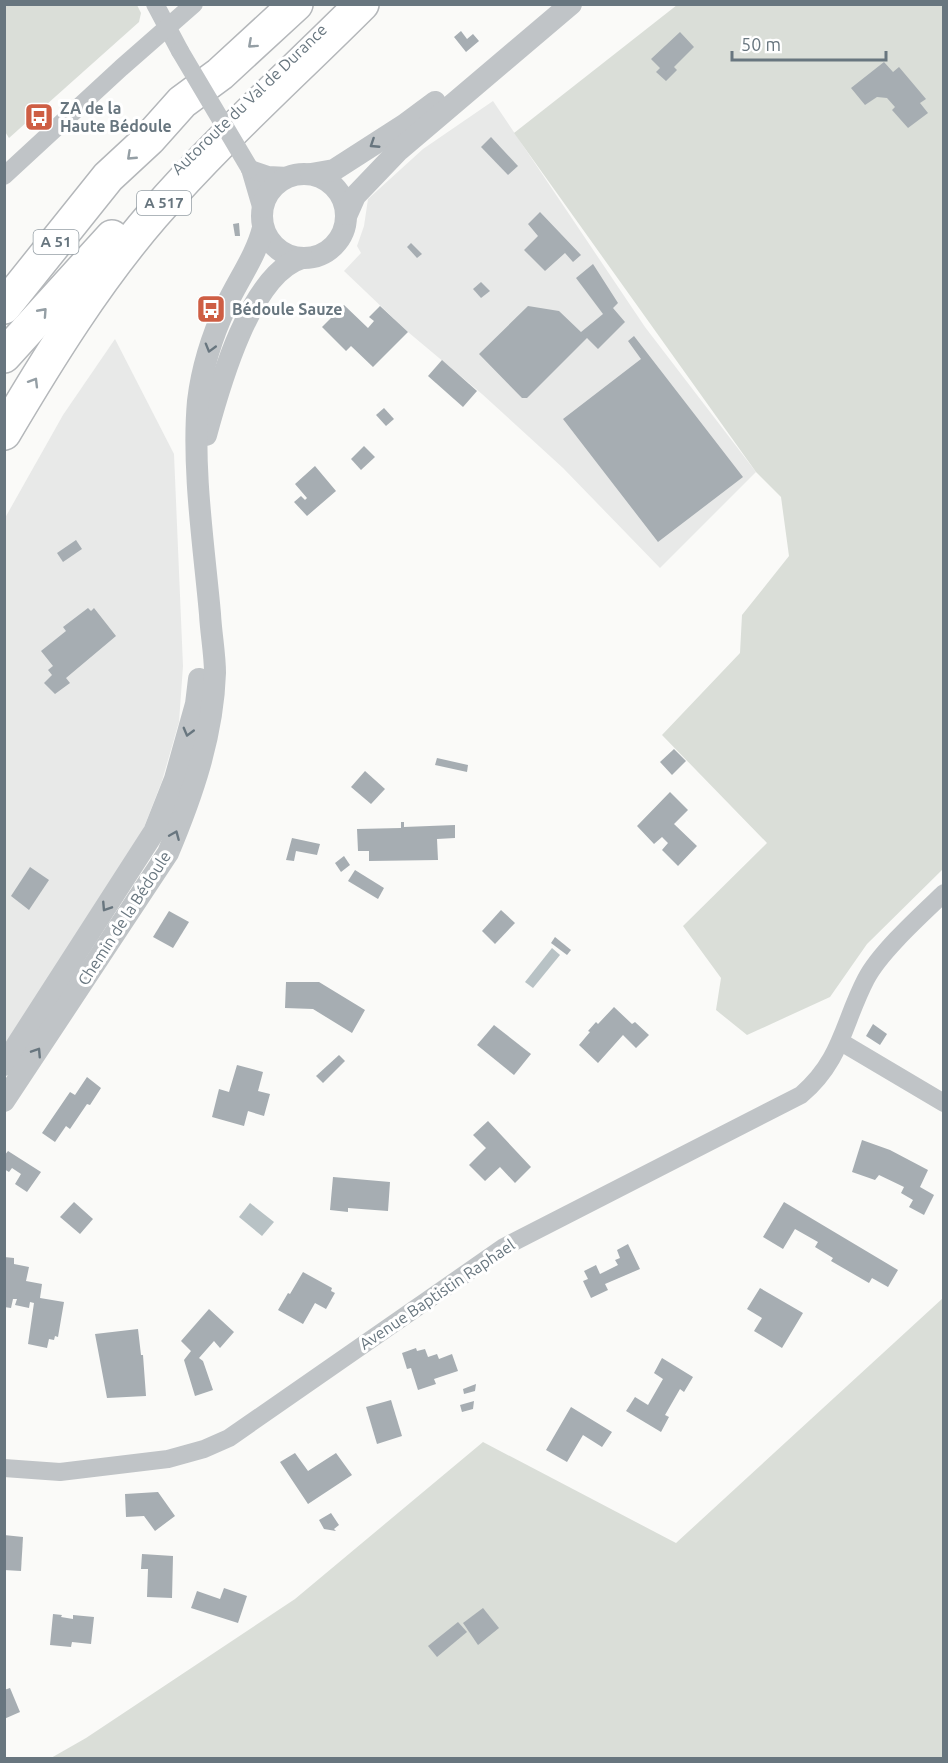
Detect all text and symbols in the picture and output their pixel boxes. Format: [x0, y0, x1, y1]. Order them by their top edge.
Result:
street label: Autoroute du Val de Durance [168, 20, 330, 178]
scale bar [732, 24, 886, 62]
text: 50 m [741, 34, 781, 54]
one-way arrow [249, 37, 259, 48]
place label: ZA de la Haute Bédoule [60, 99, 172, 135]
bus stop icon: ZA de la Haute Bédoule [23, 101, 55, 133]
one-way arrow [370, 136, 381, 147]
one-way arrow [128, 149, 138, 160]
road number: A 517 [137, 191, 191, 215]
road number: A 51 [34, 230, 78, 254]
bus stop icon: Bédoule Sauze [195, 293, 227, 325]
place label: Bédoule Sauze [232, 300, 342, 318]
one-way arrow [36, 308, 47, 319]
one-way arrow [204, 343, 217, 353]
one-way arrow [27, 378, 39, 388]
one-way arrow [183, 726, 195, 736]
one-way arrow [168, 831, 180, 842]
street label: Chemin de la Bédoule [74, 848, 174, 988]
one-way arrow [102, 901, 114, 911]
one-way arrow [29, 1048, 40, 1059]
street label: Avenue Baptistin Raphael [356, 1235, 518, 1353]

